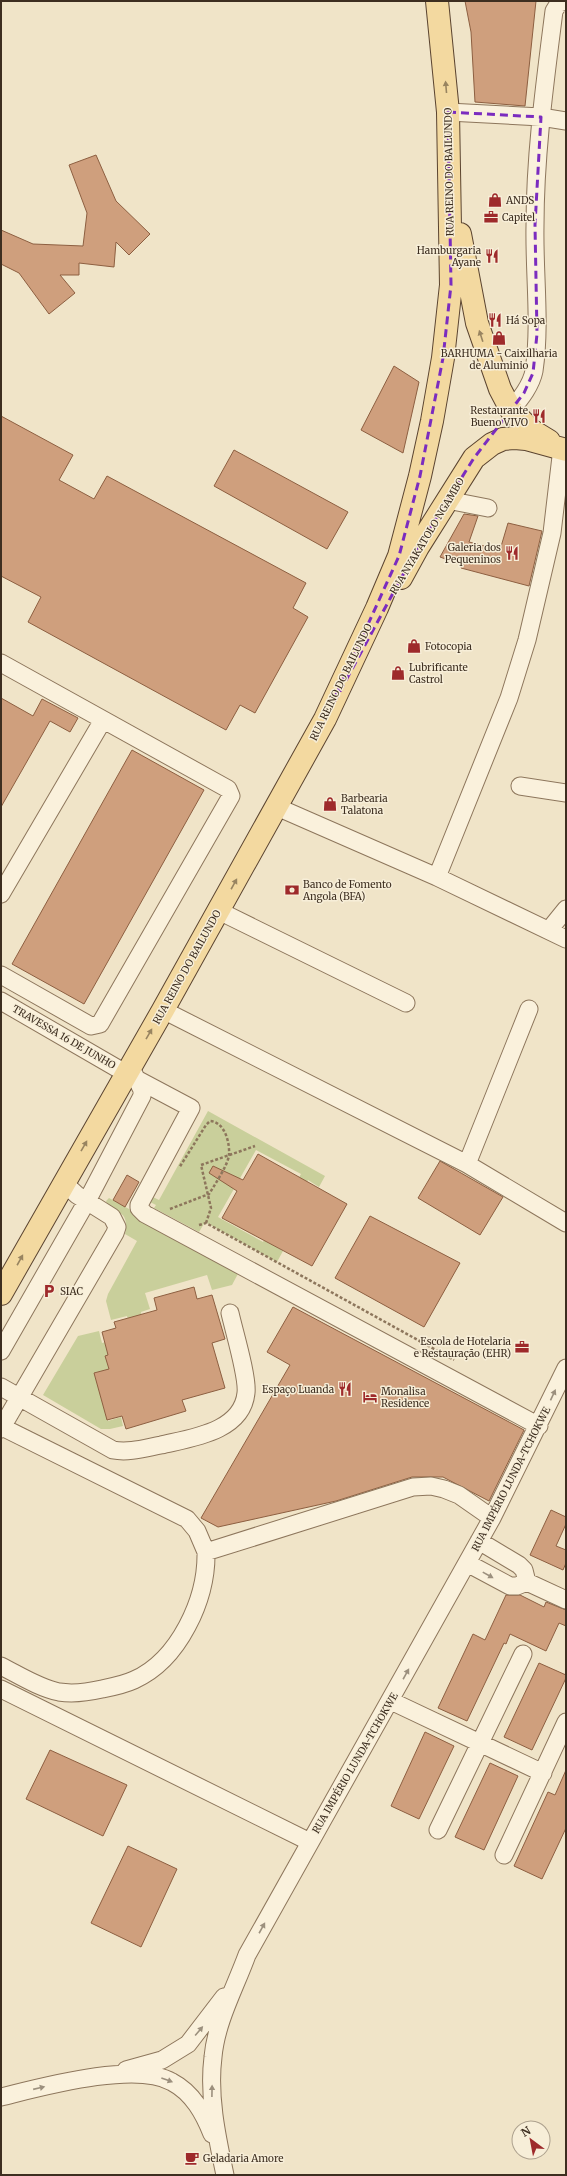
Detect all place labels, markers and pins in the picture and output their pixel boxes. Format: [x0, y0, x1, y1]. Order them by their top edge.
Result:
shop icon: ANDS [487, 192, 503, 208]
place label: ANDS [505, 194, 534, 207]
office icon: Capitel [483, 209, 499, 225]
place label: Capitel [502, 211, 535, 224]
place label: Hamburgaria Ayane [417, 244, 482, 269]
restaurant icon: Hamburgaria Ayane [484, 248, 500, 264]
restaurant icon: Há Sopa [487, 312, 503, 328]
place label: Há Sopa [506, 314, 546, 327]
shop icon: BARHUMA - Caixilharia de Aluminio [491, 330, 507, 346]
place label: BARHUMA - Caixilharia de Aluminio [441, 347, 558, 372]
place label: Restaurante Bueno VIVO [470, 404, 528, 429]
restaurant icon: Restaurante Bueno VIVO [531, 408, 547, 424]
place label: Galeria dos Pequeninos [445, 541, 501, 566]
restaurant icon: Galeria dos Pequeninos [504, 545, 520, 561]
shop icon: Fotocopia [406, 638, 422, 654]
place label: Fotocopia [425, 640, 473, 653]
place label: Lubrificante Castrol [409, 661, 468, 686]
shop icon: Lubrificante Castrol [390, 665, 406, 681]
place label: Barbearia Talatona [341, 792, 388, 817]
shop icon: Barbearia Talatona [322, 796, 338, 812]
place label: Banco de Fomento Angola (BFA) [302, 878, 392, 903]
bank icon: Banco de Fomento Angola (BFA) [284, 882, 300, 898]
parking icon: SIAC [41, 1283, 57, 1299]
place label: SIAC [60, 1285, 83, 1298]
place label: Escola de Hotelaria e Restauração (EHR) [414, 1335, 512, 1360]
office icon: Escola de Hotelaria e Restauração (EHR) [514, 1339, 530, 1355]
restaurant icon: Espaço Luanda [337, 1381, 353, 1397]
place label: Espaço Luanda [262, 1383, 335, 1396]
place label: Monalisa Residence [381, 1385, 429, 1410]
hotel icon: Monalisa Residence [362, 1389, 378, 1405]
cafe icon: Geladaria Amore [184, 2150, 200, 2166]
place label: Geladaria Amore [203, 2152, 283, 2165]

